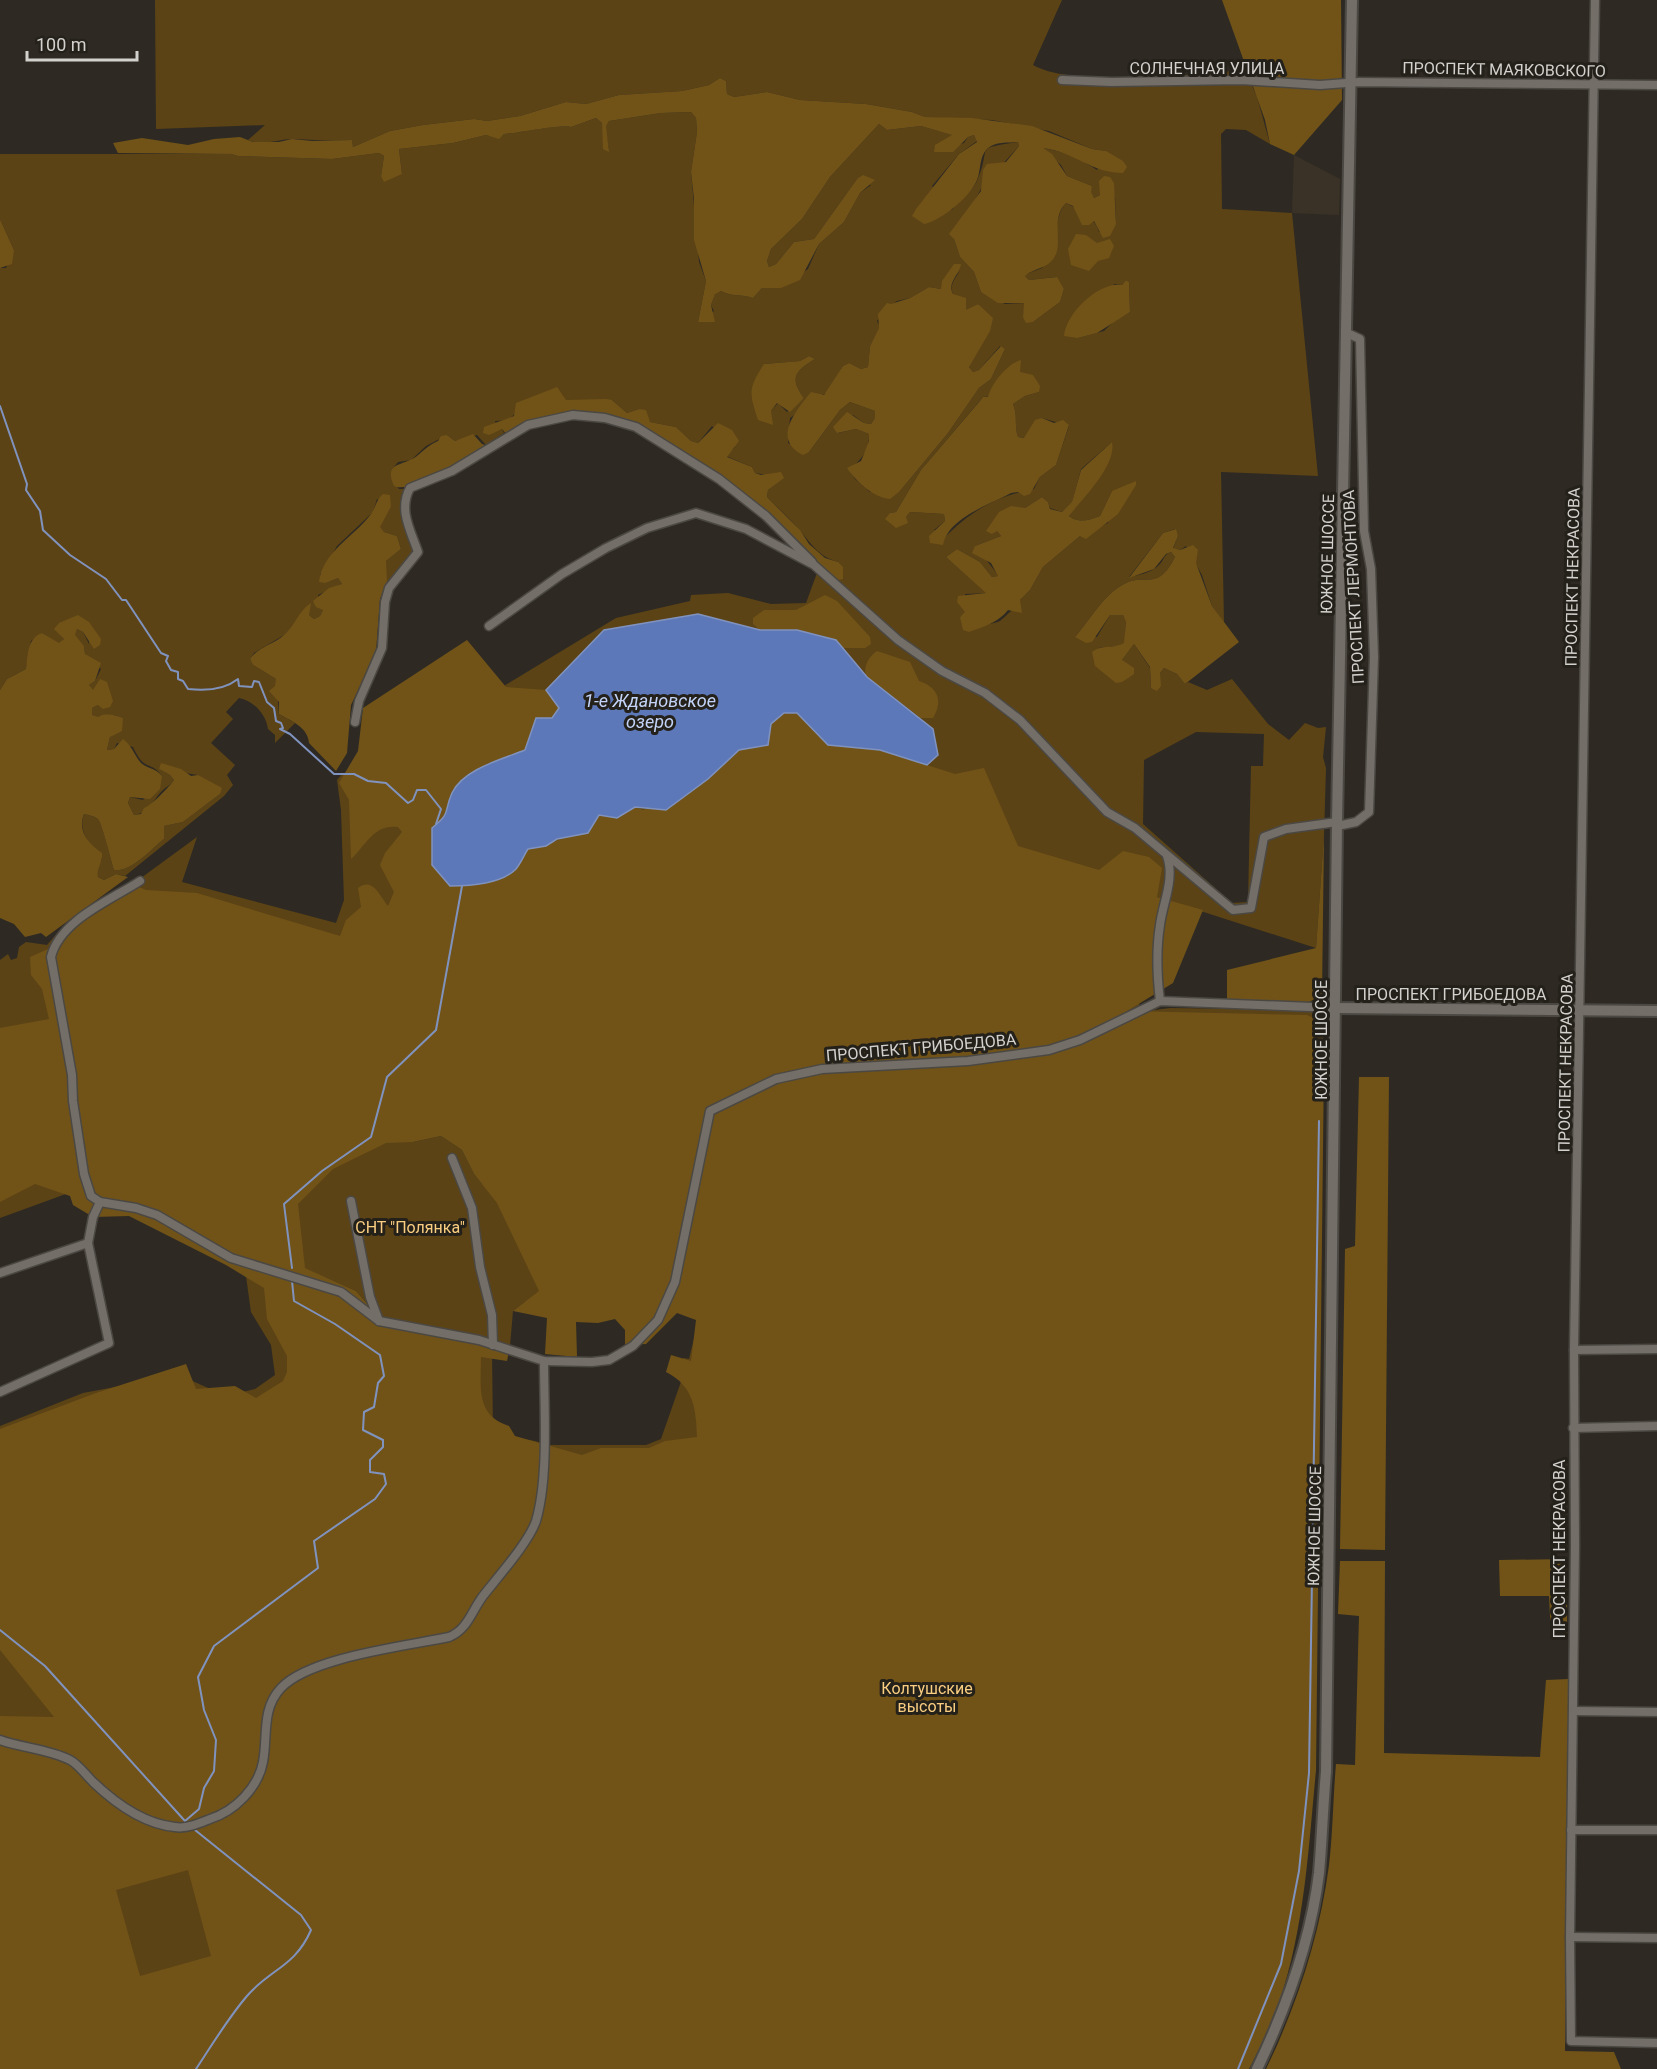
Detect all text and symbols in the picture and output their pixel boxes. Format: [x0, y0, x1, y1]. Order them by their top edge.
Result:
scale bar [27, 24, 136, 62]
text: 100 m [36, 34, 87, 55]
street label: ПРОСПЕКТ МАЯКОВСКОГО [1402, 58, 1606, 81]
street label: СОЛНЕЧНАЯ УЛИЦА [1130, 59, 1285, 78]
street label: ПРОСПЕКТ НЕКРАСОВА [1561, 487, 1584, 667]
street label: ПРОСПЕКТ ЛЕРМОНТОВА [1339, 489, 1368, 685]
street label: ЮЖНОЕ ШОССЕ [1317, 494, 1338, 614]
water label: 1-е Ждановское озеро [584, 690, 716, 732]
street label: ПРОСПЕКТ НЕКРАСОВА [1554, 973, 1577, 1153]
street label: ЮЖНОЕ ШОССЕ [1312, 980, 1331, 1100]
street label: ПРОСПЕКТ ГРИБОЕДОВА [1356, 985, 1547, 1004]
street label: ПРОСПЕКТ ГРИБОЕДОВА [825, 1030, 1017, 1065]
park label: СНТ "Полянка" [355, 1218, 465, 1237]
street label: ПРОСПЕКТ НЕКРАСОВА [1550, 1459, 1569, 1638]
street label: ЮЖНОЕ ШОССЕ [1304, 1466, 1325, 1586]
park label: Колтушские высоты [881, 1679, 973, 1716]

